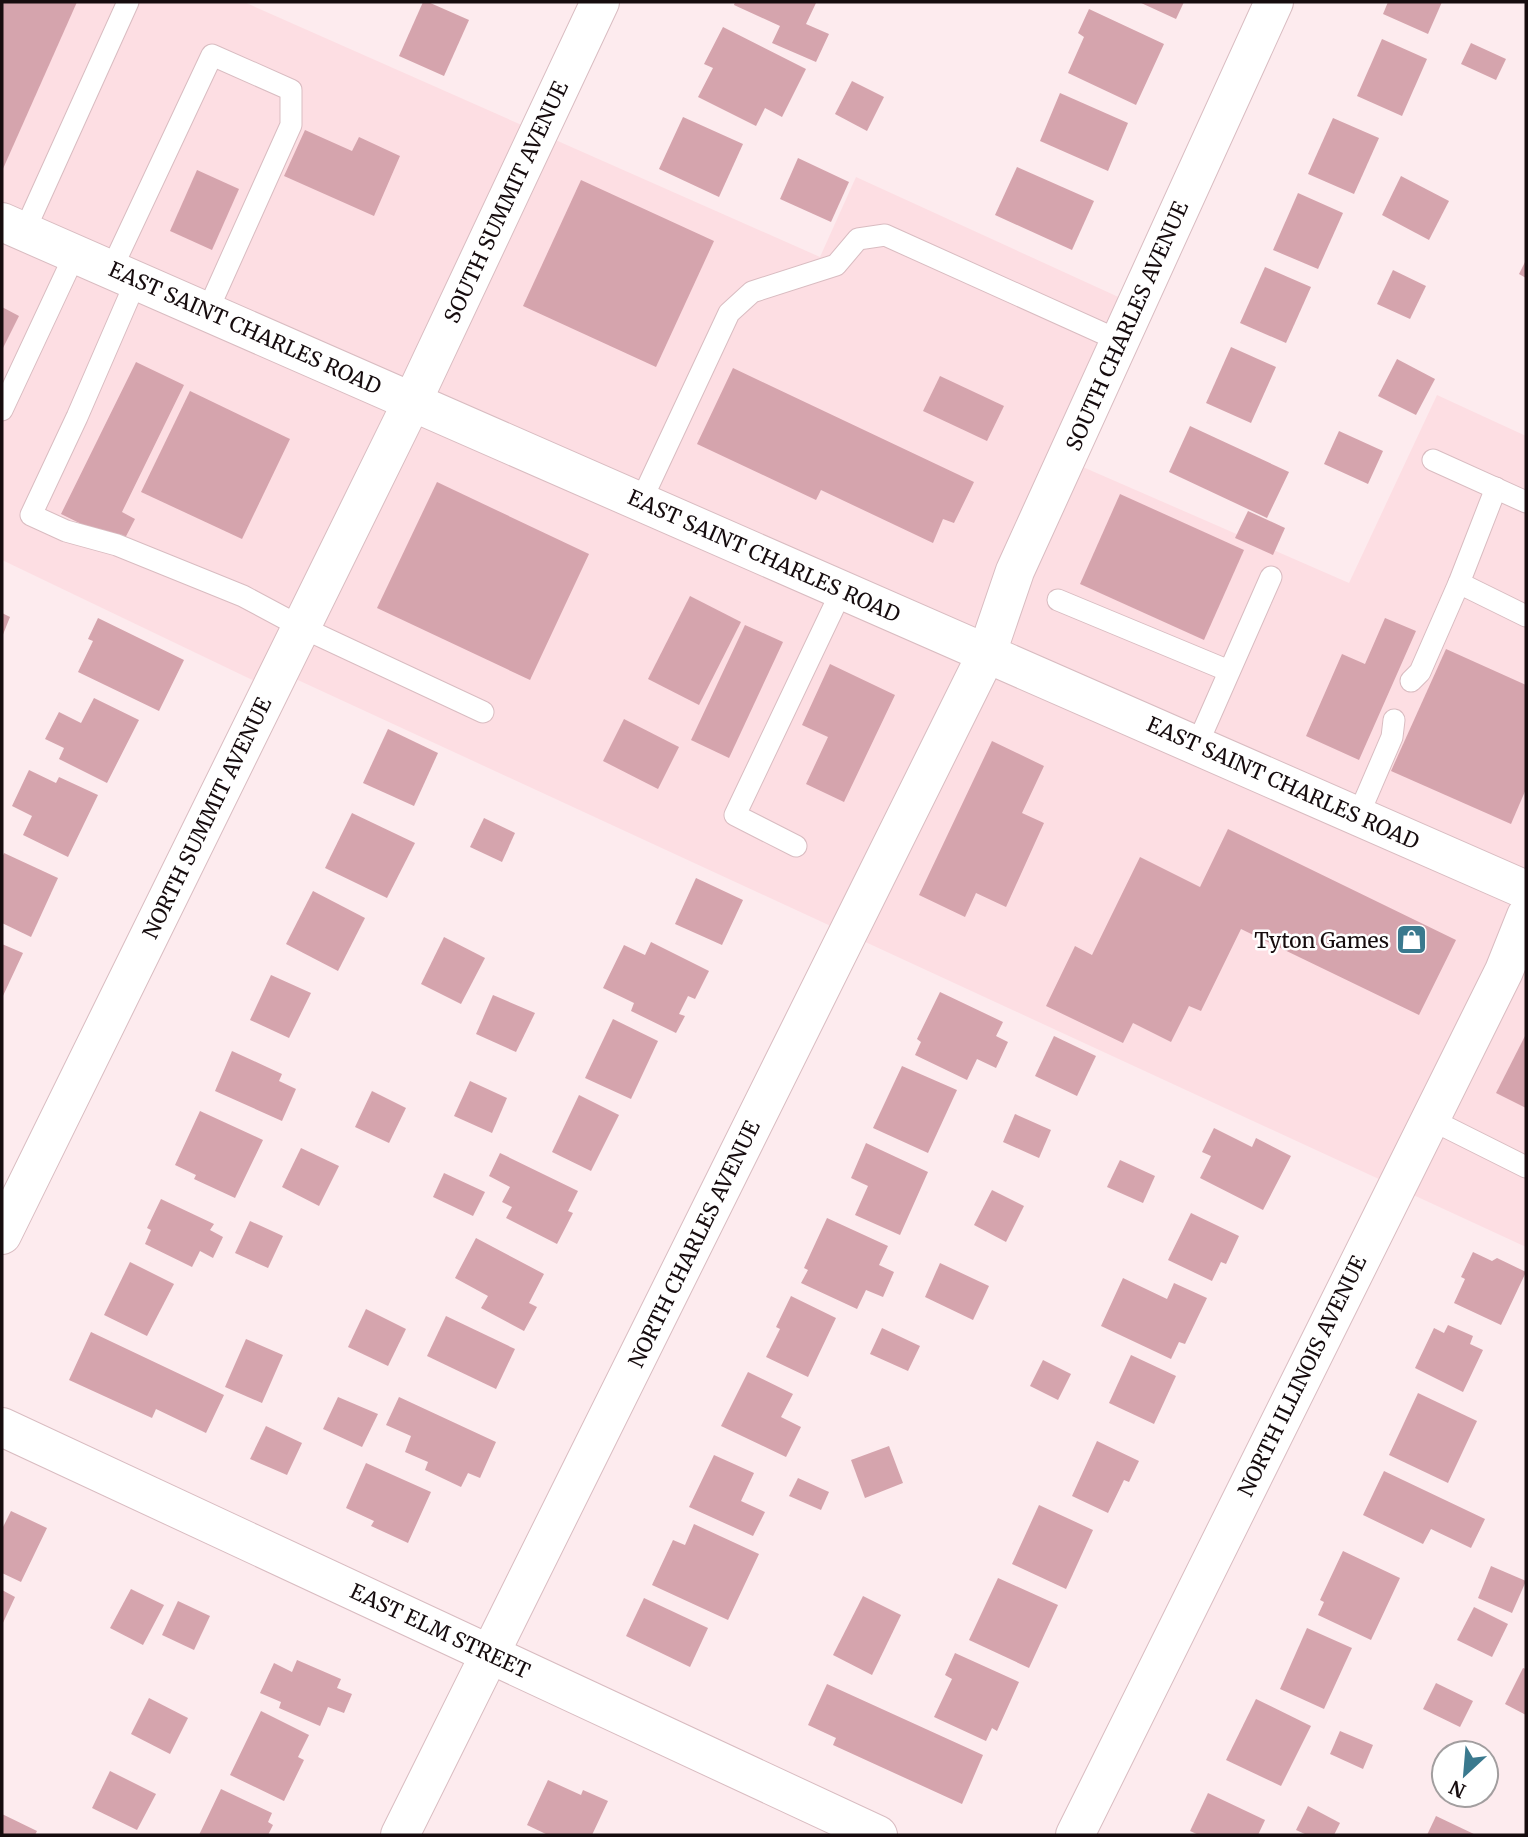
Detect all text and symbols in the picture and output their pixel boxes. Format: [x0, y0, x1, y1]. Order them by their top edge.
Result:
street label: SOUTH SUMMIT AVENUE [438, 76, 574, 327]
street label: SOUTH CHARLES AVENUE [1060, 196, 1195, 455]
street label: EAST SAINT CHARLES ROAD [105, 256, 386, 400]
street label: EAST SAINT CHARLES ROAD [624, 484, 905, 628]
street label: NORTH SUMMIT AVENUE [137, 692, 278, 943]
street label: EAST SAINT CHARLES ROAD [1143, 711, 1424, 855]
shop icon: Tyton Games [1395, 923, 1429, 957]
place label: Tyton Games [1254, 927, 1389, 954]
street label: NORTH CHARLES AVENUE [622, 1115, 766, 1372]
street label: NORTH ILLINOIS AVENUE [1232, 1250, 1373, 1501]
street label: EAST ELM STREET [346, 1577, 535, 1685]
north arrow [1430, 1739, 1500, 1809]
text: N [1446, 1775, 1470, 1803]

